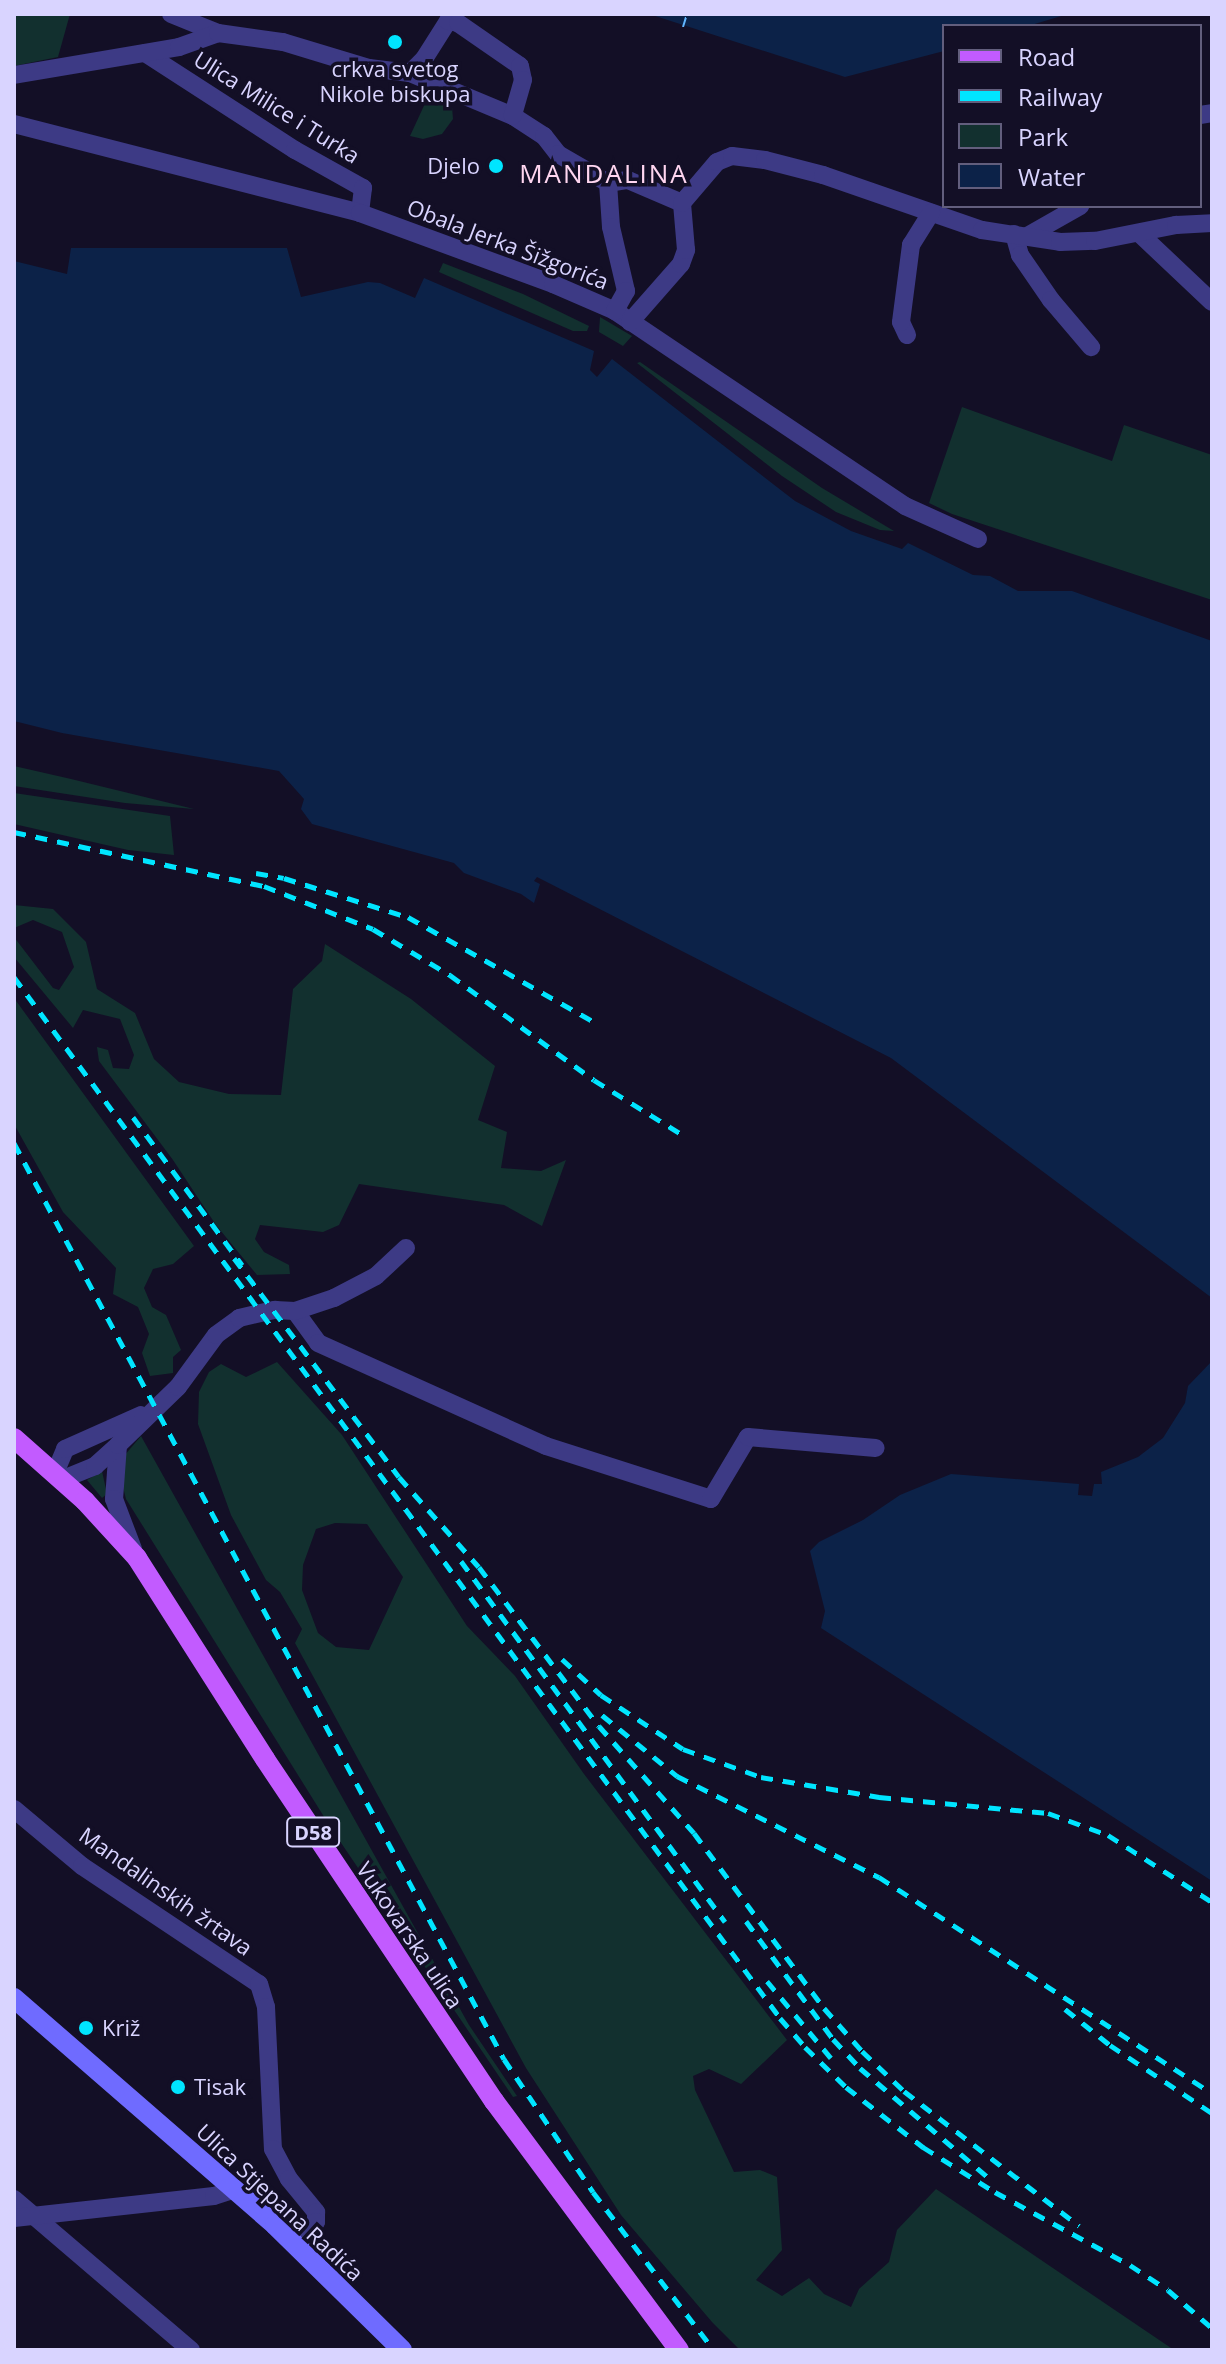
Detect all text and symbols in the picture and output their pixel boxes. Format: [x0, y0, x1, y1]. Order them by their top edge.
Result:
legend [942, 24, 1202, 208]
marker: crkva svetog Nikole biskupa [386, 33, 404, 51]
text: Road [1018, 40, 1075, 73]
street label: Ulica Milice i Turka [189, 45, 365, 169]
place label: crkva svetog Nikole biskupa [320, 55, 470, 106]
text: Railway [1018, 80, 1102, 113]
text: Park [1018, 120, 1068, 153]
place label: Djelo [427, 153, 480, 179]
marker: Djelo [487, 157, 505, 175]
district label: MANDALINA [519, 158, 689, 190]
text: Water [1018, 160, 1085, 193]
street label: Obala Jerka Šižgorića [404, 193, 612, 295]
road number: D58 [285, 1816, 341, 1848]
street label: Mandalinskih žrtava [74, 1821, 258, 1961]
street label: Vukovarska ulica [351, 1857, 469, 2013]
place label: Križ [102, 2015, 140, 2041]
marker: Križ [77, 2019, 95, 2037]
place label: Tisak [194, 2074, 246, 2100]
marker: Tisak [169, 2078, 187, 2096]
street label: Ulica Stjepana Radića [191, 2118, 369, 2286]

